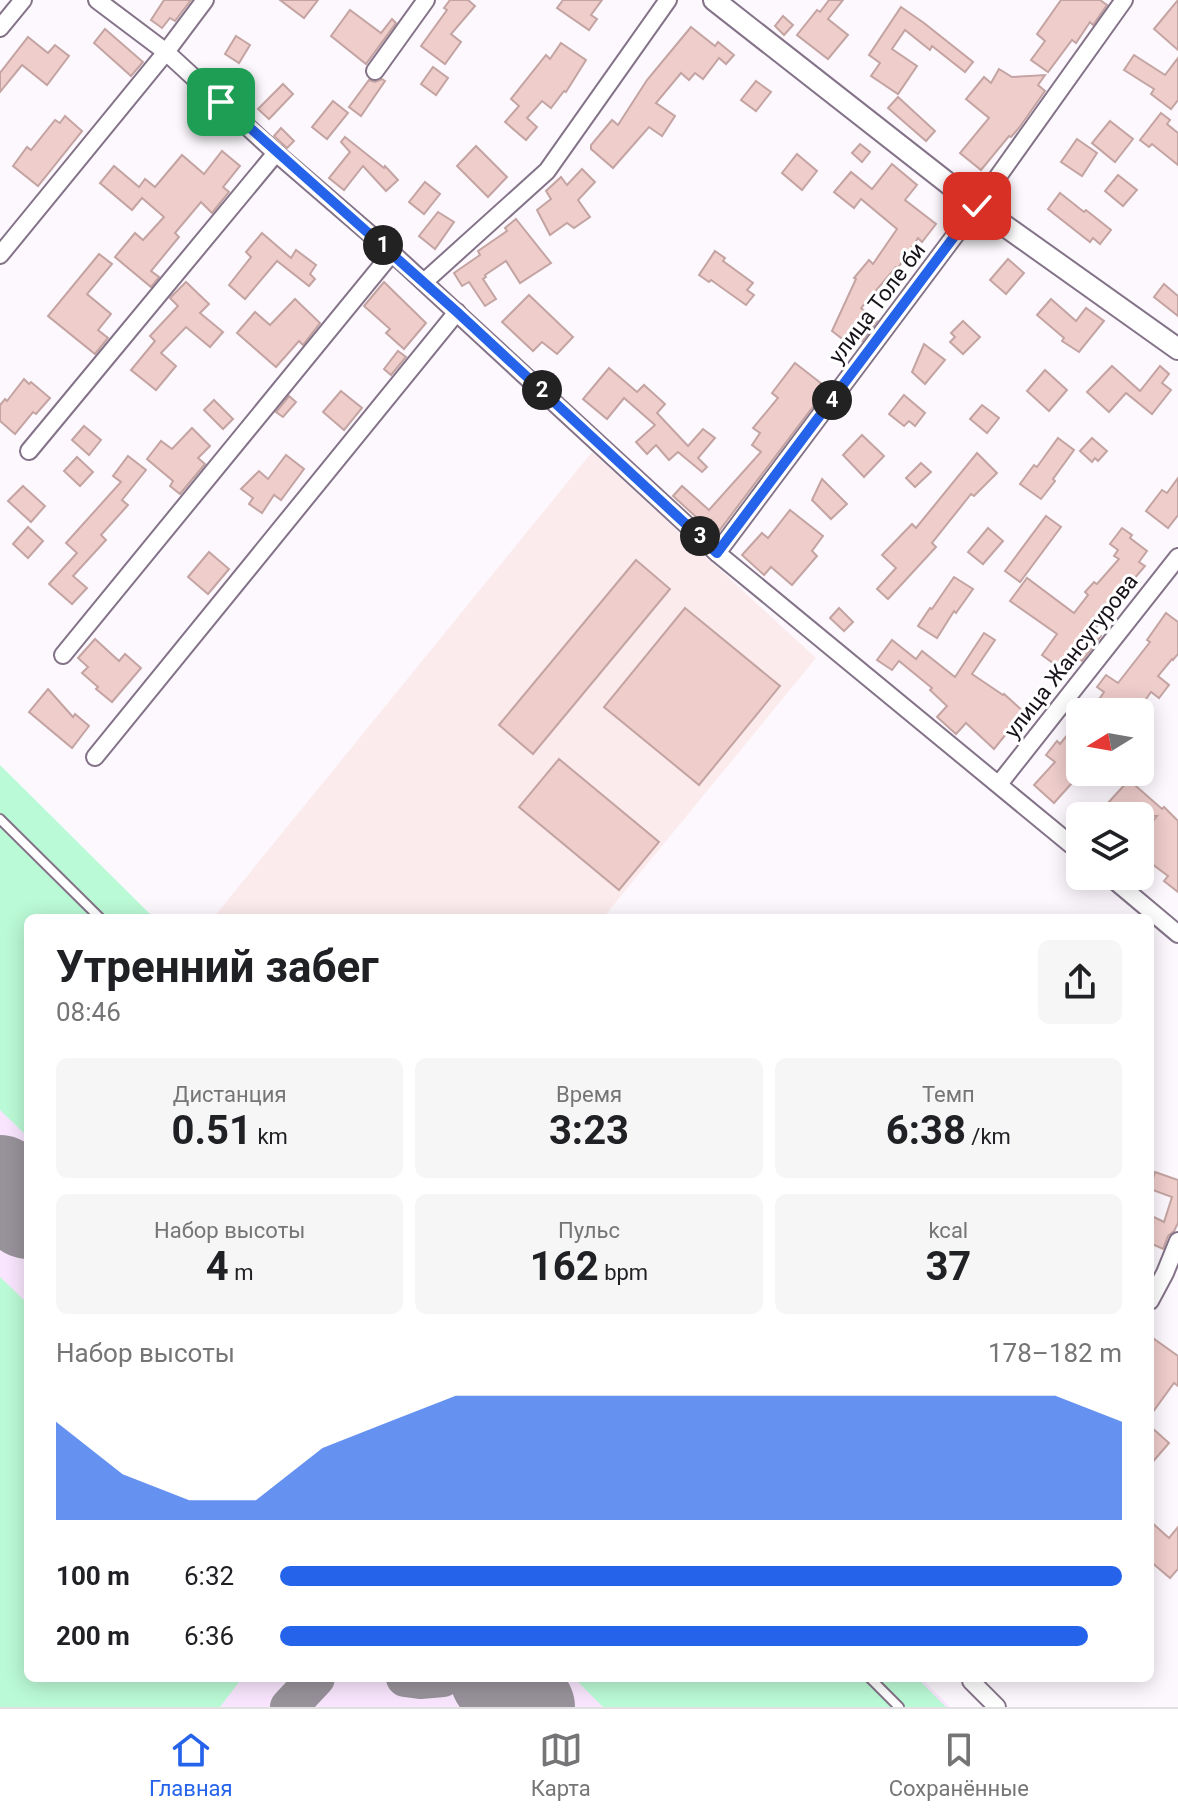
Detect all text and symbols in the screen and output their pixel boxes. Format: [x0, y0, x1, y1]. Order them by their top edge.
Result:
pin [187, 68, 255, 136]
icon: arrive [199, 80, 243, 124]
pin [943, 172, 1011, 240]
icon: check [955, 184, 999, 228]
pin: 1 [363, 225, 403, 265]
text: 1 [377, 232, 389, 257]
street label: улица Толе би [824, 238, 930, 368]
pin: 2 [522, 370, 562, 410]
text: 2 [536, 377, 548, 402]
pin: 4 [812, 380, 852, 420]
text: 4 [826, 387, 838, 412]
pin: 3 [680, 516, 720, 556]
text: 3 [694, 523, 706, 548]
street label: улица Жансугурова [999, 569, 1143, 743]
north arrow [1066, 698, 1154, 786]
map controls [1066, 698, 1154, 890]
button: layers [1066, 802, 1154, 890]
button: share [1038, 940, 1122, 1024]
text: Утренний забег [56, 941, 379, 993]
text: 08:46 [56, 997, 121, 1027]
text: Дистанция [173, 1082, 286, 1107]
text: Время [556, 1082, 622, 1107]
text: Темп [922, 1082, 975, 1107]
text: 0.51 [171, 1107, 252, 1154]
text: 3:23 [549, 1107, 629, 1154]
text: 6:38 [886, 1107, 966, 1154]
text: km [252, 1124, 288, 1149]
text: /km [966, 1124, 1011, 1149]
text: Набор высоты [154, 1218, 305, 1243]
text: Пульс [558, 1218, 620, 1243]
text: kcal [928, 1218, 968, 1243]
text: 4 [206, 1243, 229, 1290]
text: 162 [530, 1243, 599, 1290]
text: 37 [925, 1243, 971, 1290]
text: m [229, 1260, 254, 1285]
text: bpm [599, 1260, 648, 1285]
text: Набор высоты [56, 1338, 235, 1368]
text: 178–182 m [988, 1338, 1122, 1368]
text: 100 m [56, 1561, 130, 1591]
text: 6:32 [184, 1561, 234, 1591]
text: 200 m [56, 1621, 130, 1651]
text: 6:36 [184, 1621, 234, 1651]
tab: Главная [149, 1728, 233, 1801]
tab: Карта [531, 1728, 591, 1801]
tab: Сохранённые [889, 1728, 1029, 1801]

